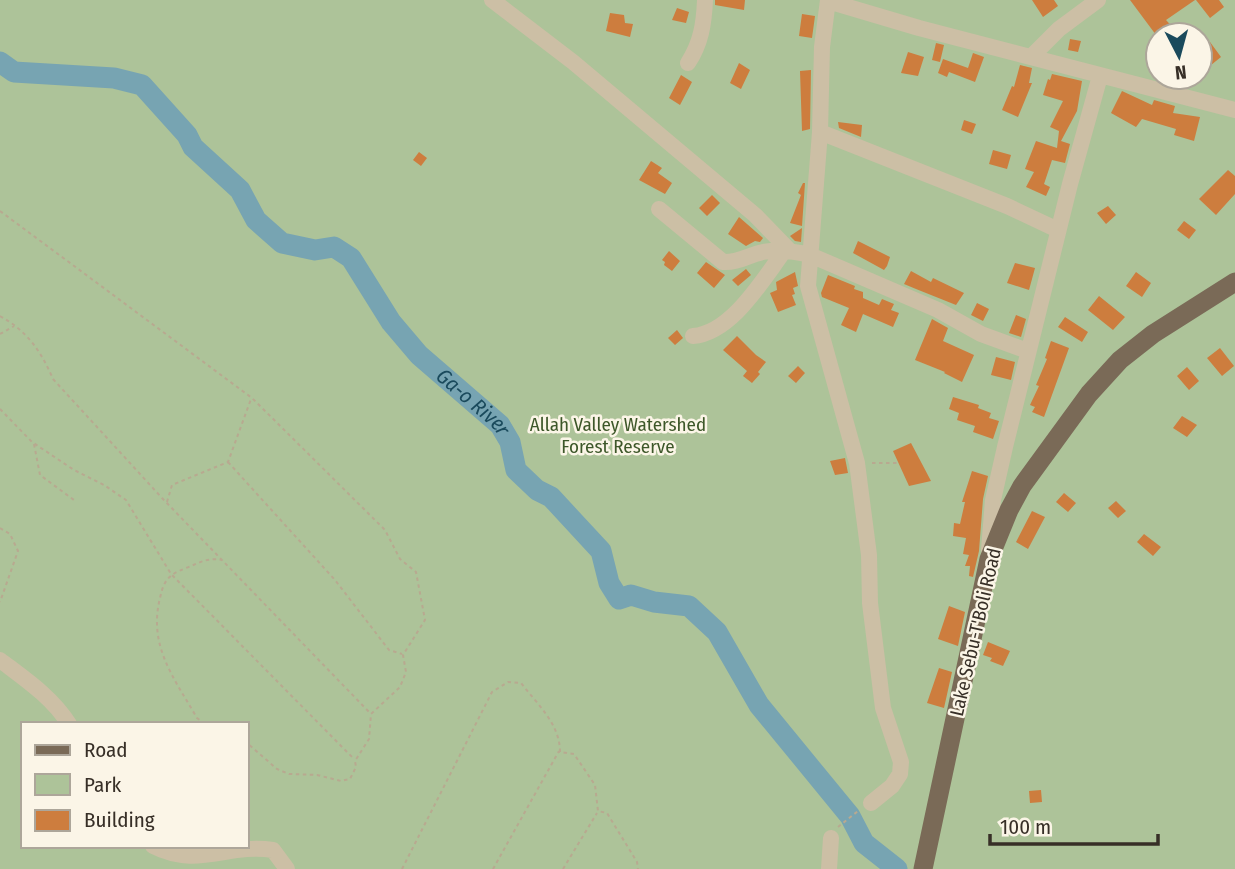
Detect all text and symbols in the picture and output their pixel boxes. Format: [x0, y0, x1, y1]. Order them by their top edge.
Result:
north arrow [1144, 21, 1214, 91]
text: N [1174, 60, 1188, 84]
water label: Ga-o River [431, 363, 516, 440]
park label: Allah Valley Watershed Forest Reserve [530, 413, 706, 458]
street label: Lake Sebu-T'Boli Road [945, 546, 1006, 718]
legend [21, 722, 248, 848]
text: Road [84, 737, 128, 763]
text: Park [84, 772, 122, 798]
scale bar [990, 802, 1158, 846]
text: Building [84, 807, 155, 833]
text: 100 m [1000, 814, 1051, 840]

